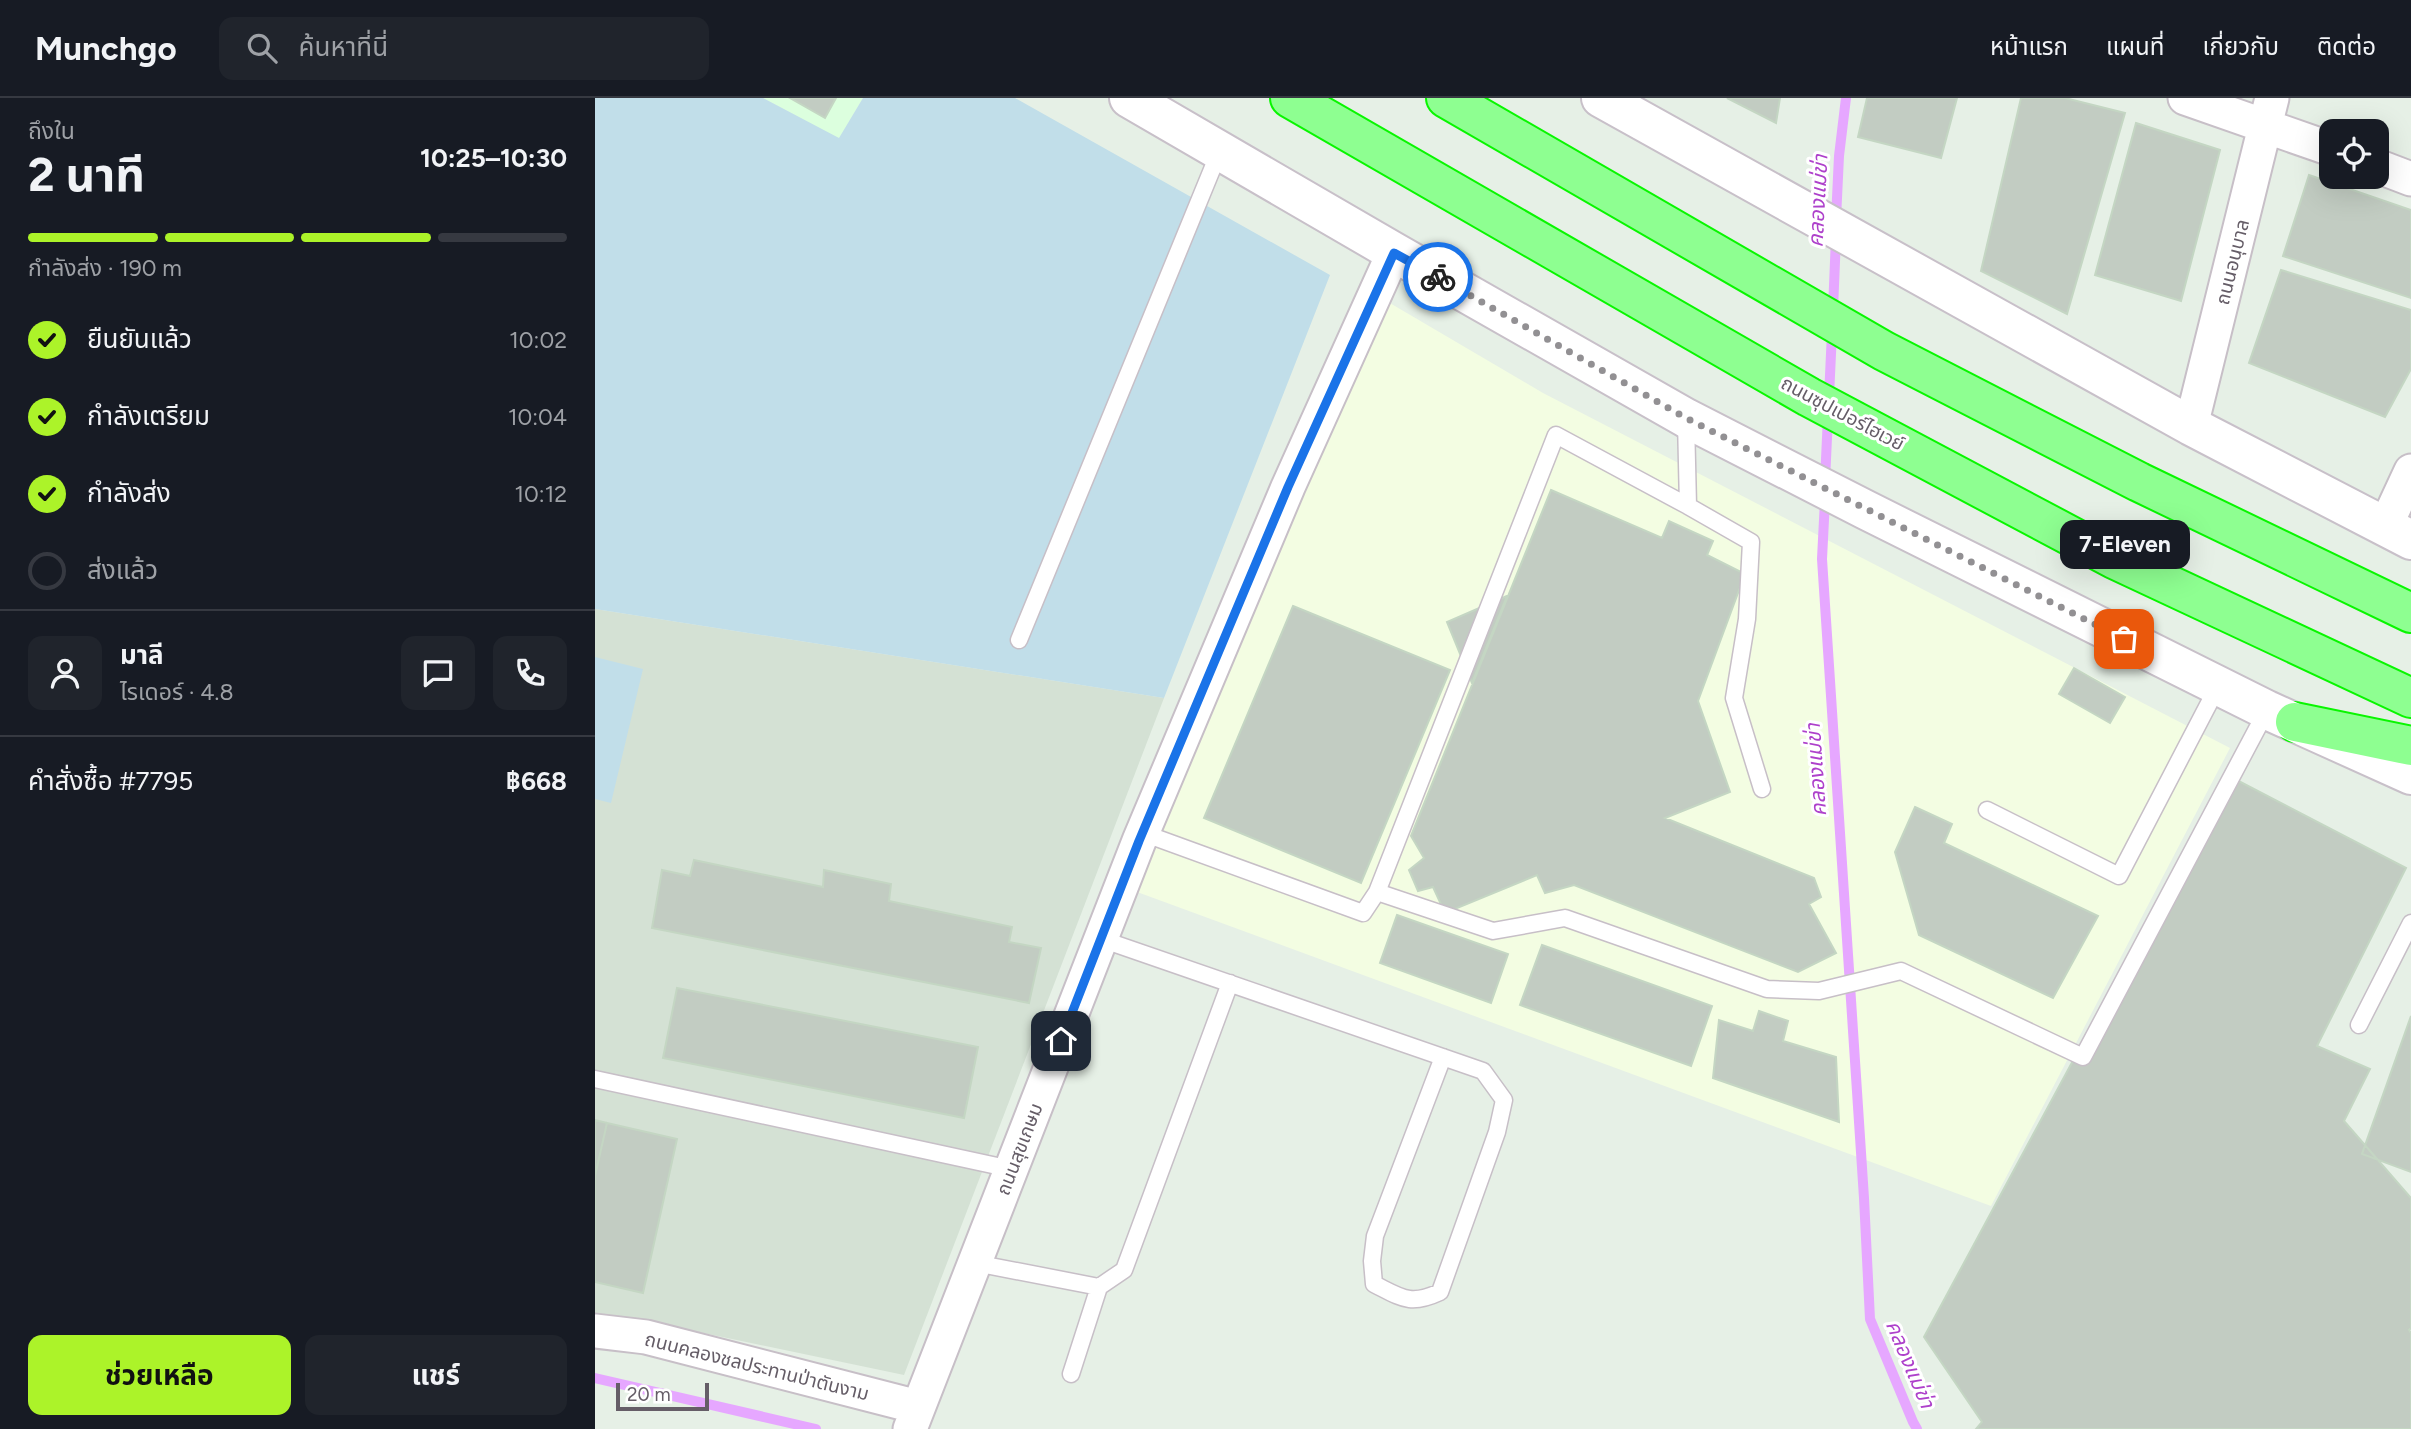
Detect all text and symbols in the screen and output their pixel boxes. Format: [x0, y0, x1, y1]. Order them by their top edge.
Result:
search box [219, 17, 709, 80]
text: Munchgo [35, 29, 177, 68]
icon: search [243, 29, 281, 67]
text: ค้นหาที่นี่ [299, 31, 388, 63]
text: หน้าแรก [1990, 32, 2068, 61]
text: แผนที่ [2106, 32, 2164, 61]
text: เกี่ยวกับ [2202, 32, 2279, 61]
text: ติดต่อ [2317, 32, 2376, 61]
text: ถึงใน [28, 117, 75, 145]
map controls [2319, 119, 2389, 189]
button: locate [2319, 119, 2389, 189]
text: 10:25–10:30 [420, 142, 567, 174]
text: 2 นาที [28, 147, 145, 203]
water label: คลองแม่ข่า [1803, 152, 1832, 248]
street label: ถนนอนุบาล [2211, 217, 2254, 307]
courier [1403, 242, 1473, 312]
text: กำลังส่ง · 190 m [28, 254, 182, 282]
icon: bike [1419, 258, 1457, 296]
icon: check [28, 321, 66, 359]
text: ยืนยันแล้ว [87, 323, 192, 355]
text: 10:02 [509, 326, 567, 354]
street label: ถนนซุปเปอร์ไฮเวย์ [1777, 371, 1908, 456]
icon: check [28, 398, 66, 436]
text: กำลังเตรียม [87, 400, 210, 432]
text: 10:04 [508, 403, 567, 431]
icon: check [28, 475, 66, 513]
text: กำลังส่ง [87, 477, 171, 509]
text: 10:12 [515, 480, 567, 508]
callout: 7-Eleven [2059, 520, 2189, 569]
text: 7-Eleven [2079, 530, 2171, 558]
text: ส่งแล้ว [87, 554, 158, 586]
pin [2094, 609, 2154, 669]
icon: bag [2105, 620, 2143, 658]
button: person [28, 636, 102, 710]
button: chat [401, 636, 475, 710]
button: phone [493, 636, 567, 710]
text: มาลี [120, 639, 164, 671]
text: ไรเดอร์ · 4.8 [120, 678, 234, 706]
water label: คลองแม่ข่า [1800, 721, 1831, 817]
text: คำสั่งซื้อ #7795 [28, 765, 193, 797]
text: ฿668 [506, 765, 567, 797]
pin [1031, 1011, 1091, 1071]
icon: home [1042, 1022, 1080, 1060]
street label: ถนนสุขเกษม [991, 1100, 1048, 1198]
water label: คลองแม่ข่า [1881, 1316, 1941, 1413]
street label: ถนนคลองชลประทานป่าตันงาม [642, 1327, 871, 1406]
button: ช่วยเหลือ [28, 1335, 291, 1415]
button: แชร์ [305, 1335, 567, 1415]
scale bar [616, 1380, 709, 1412]
text: 20 m [627, 1383, 671, 1406]

